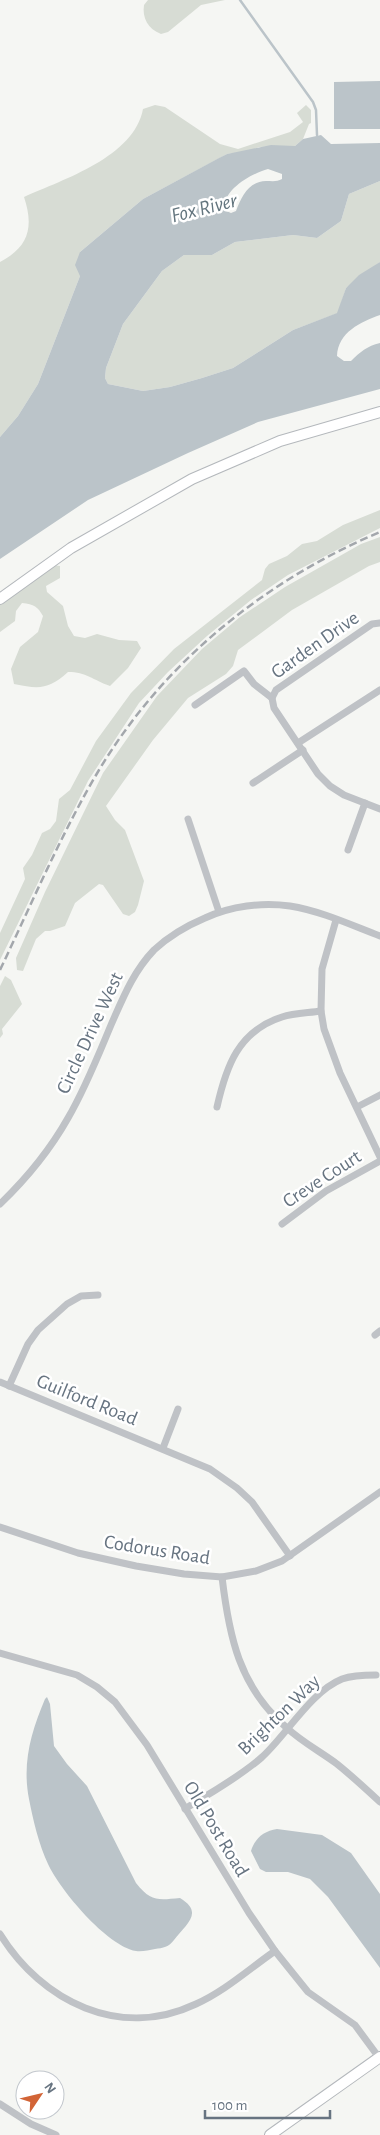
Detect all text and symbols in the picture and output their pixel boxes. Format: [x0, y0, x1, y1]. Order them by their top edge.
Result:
water label: Fox River [169, 189, 240, 226]
street label: Garden Drive [267, 608, 363, 682]
street label: Circle Drive West [53, 969, 127, 1097]
street label: Creve Court [279, 1146, 365, 1212]
street label: Guilford Road [34, 1371, 140, 1429]
street label: Codorus Road [103, 1532, 211, 1568]
street label: Brighton Way [234, 1671, 324, 1759]
street label: Old Post Road [180, 1778, 252, 1880]
north arrow [15, 2070, 65, 2120]
text: N [41, 2080, 58, 2096]
scale bar [205, 2088, 330, 2120]
text: 100 m [212, 2098, 247, 2113]

